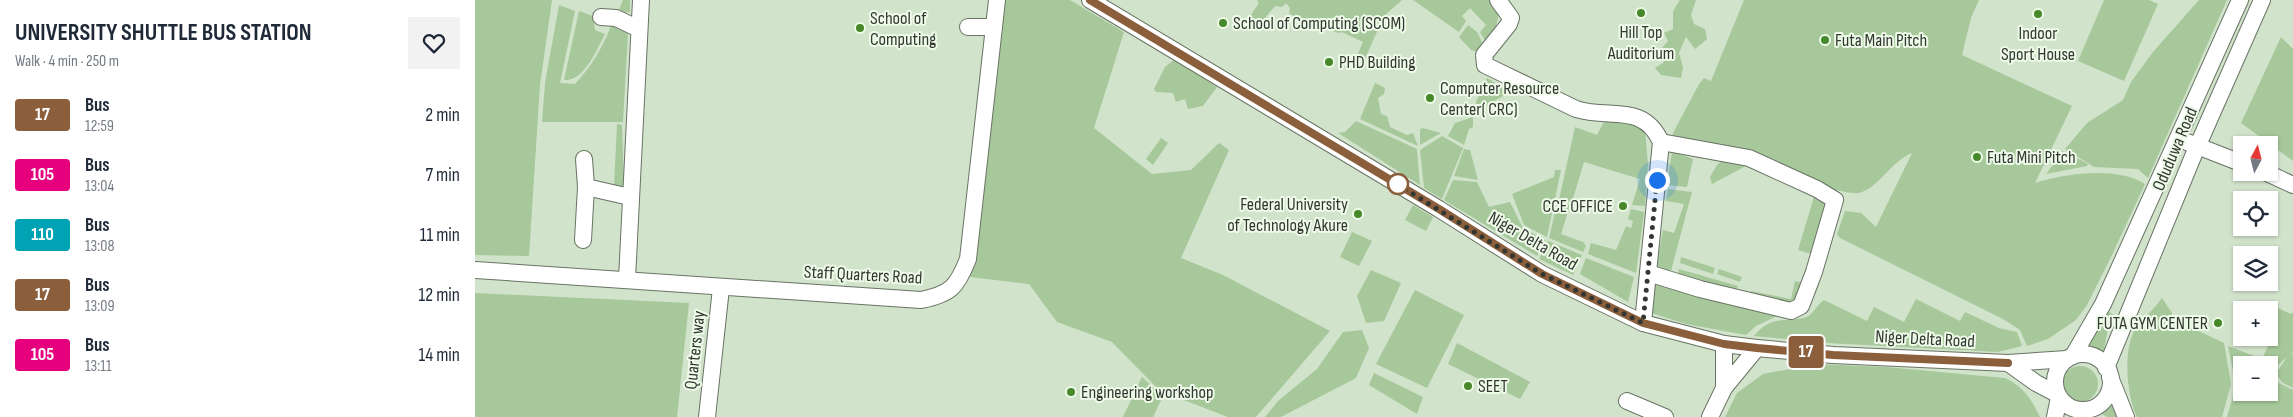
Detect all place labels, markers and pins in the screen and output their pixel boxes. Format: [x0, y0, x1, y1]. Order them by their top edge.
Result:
marker: Hill Top Auditorium [1635, 7, 1647, 19]
place label: School of Computing [870, 8, 936, 50]
marker: Indoor Sport House [2032, 8, 2044, 20]
place label: School of Computing (SCOM) [1233, 13, 1405, 34]
marker: School of Computing (SCOM) [1217, 17, 1229, 29]
marker: School of Computing [854, 22, 866, 34]
place label: Hill Top Auditorium [1607, 22, 1674, 64]
place label: Indoor Sport House [2001, 23, 2075, 65]
place label: Futa Main Pitch [1835, 30, 1927, 51]
marker: Futa Main Pitch [1819, 34, 1831, 46]
place label: PHD Building [1339, 52, 1415, 73]
marker: PHD Building [1323, 56, 1335, 68]
place label: Computer Resource Center( CRC) [1440, 78, 1559, 120]
marker: Computer Resource Center( CRC) [1424, 92, 1436, 104]
place label: Futa Mini Pitch [1987, 147, 2076, 168]
marker: Futa Mini Pitch [1971, 151, 1983, 163]
unlabelled marker [1387, 173, 1409, 195]
place label: Federal University of Technology Akure [1227, 194, 1348, 236]
place label: CCE OFFICE [1543, 196, 1613, 217]
marker: CCE OFFICE [1617, 200, 1629, 212]
marker: Federal University of Technology Akure [1352, 208, 1364, 220]
place label: FUTA GYM CENTER [2097, 313, 2208, 334]
marker: FUTA GYM CENTER [2212, 317, 2224, 329]
place label: SEET [1478, 376, 1508, 397]
marker: SEET [1462, 380, 1474, 392]
place label: Engineering workshop [1081, 382, 1213, 403]
marker: Engineering workshop [1065, 386, 1077, 398]

